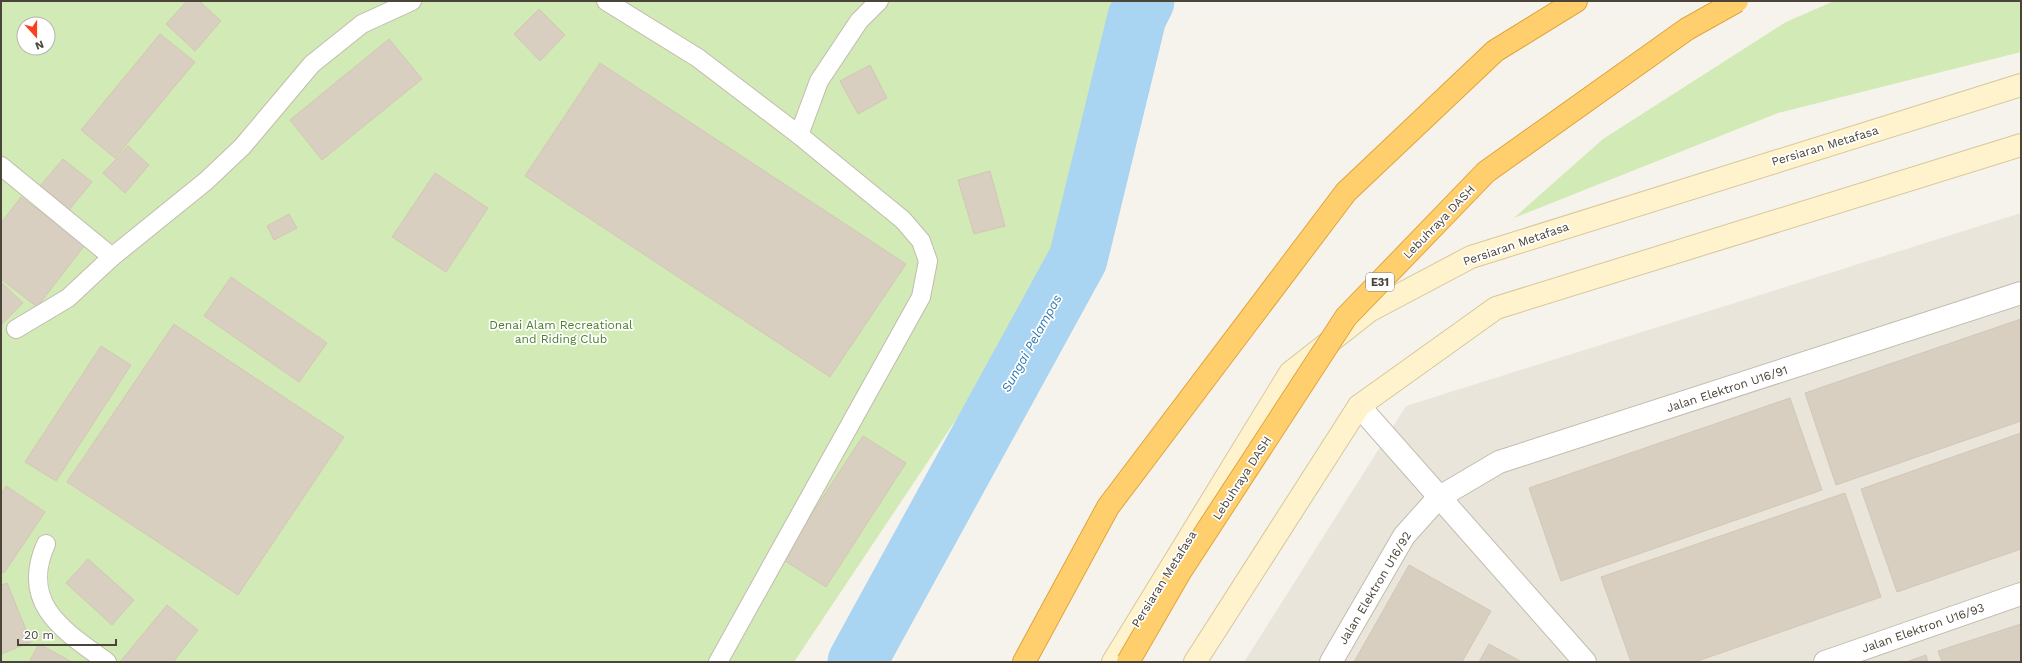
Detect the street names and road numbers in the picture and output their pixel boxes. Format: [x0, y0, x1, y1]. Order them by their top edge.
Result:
street label: Persiaran Metafasa [1770, 123, 1880, 169]
street label: Lebuhraya DASH [1400, 182, 1478, 262]
street label: Persiaran Metafasa [1461, 219, 1571, 269]
road number: E31 [1366, 273, 1394, 291]
street label: Jalan Elektron U16/91 [1665, 363, 1789, 415]
street label: Lebuhraya DASH [1210, 434, 1274, 522]
street label: Persiaran Metafasa [1129, 528, 1199, 630]
street label: Jalan Elektron U16/92 [1336, 529, 1414, 647]
street label: Jalan Elektron U16/93 [1860, 600, 1986, 656]

